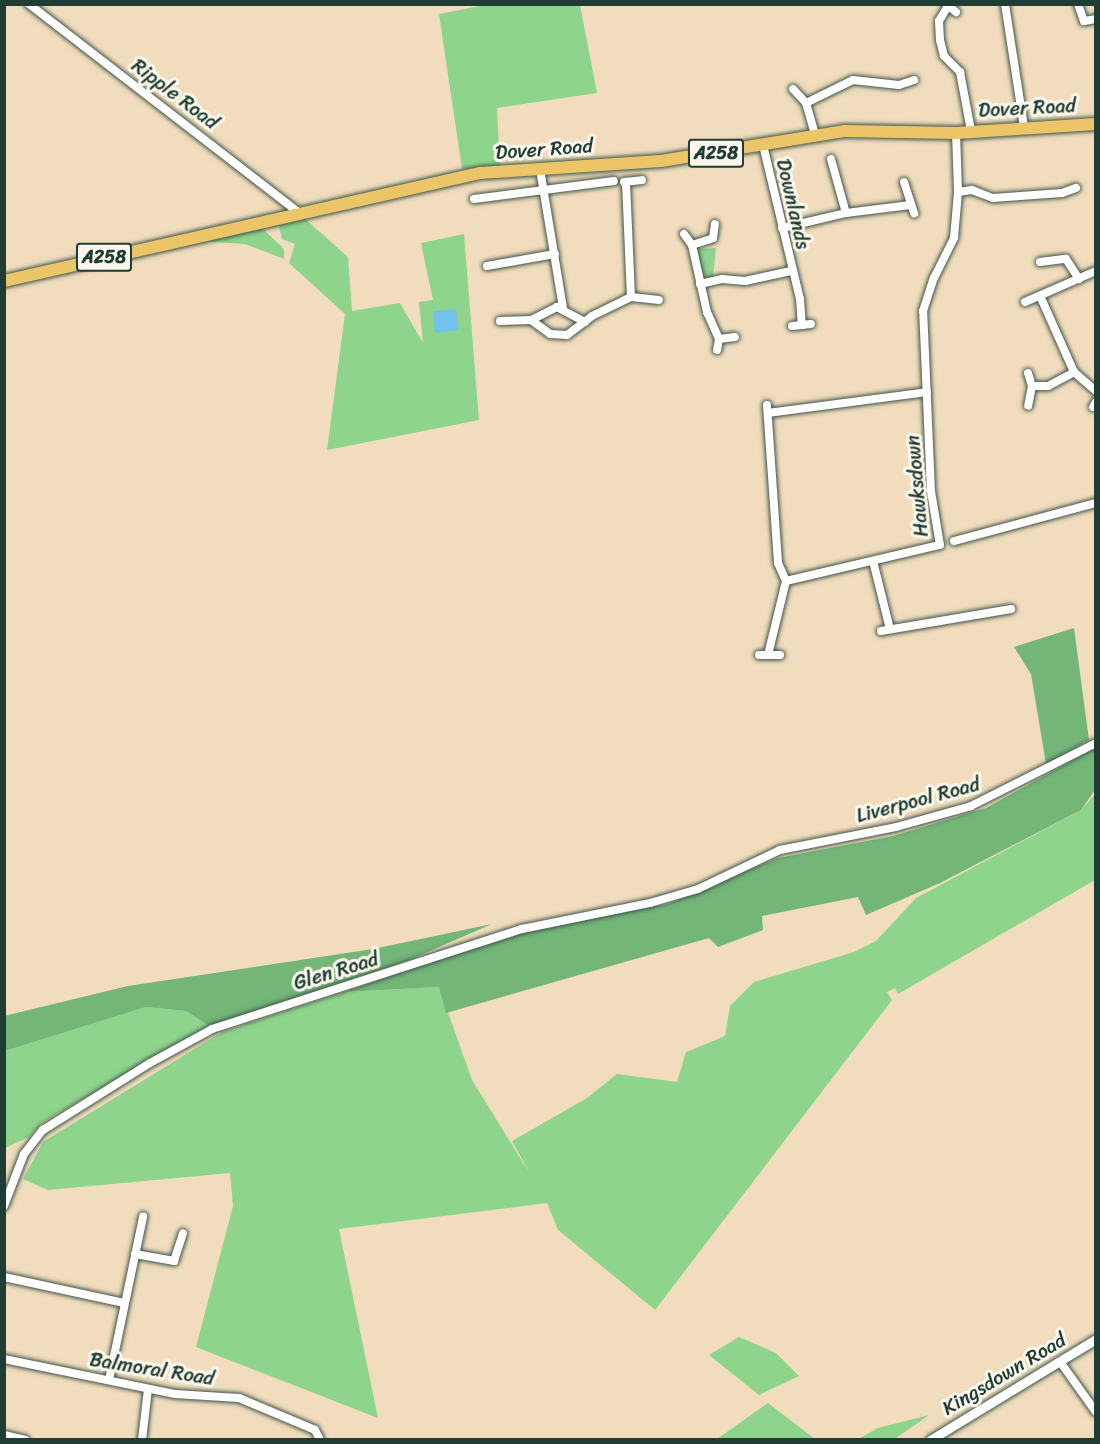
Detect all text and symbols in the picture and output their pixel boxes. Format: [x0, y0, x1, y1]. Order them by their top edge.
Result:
street label: Ripple Road [127, 53, 223, 135]
street label: Dover Road [977, 93, 1077, 123]
street label: Dover Road [494, 134, 594, 164]
road number: A258 [688, 138, 744, 168]
street label: Downlands [771, 156, 815, 252]
road number: A258 [76, 242, 132, 272]
street label: Hawksdown [901, 434, 933, 538]
street label: Liverpool Road [854, 772, 982, 828]
street label: Glen Road [291, 947, 381, 995]
street label: Kingsdown Road [938, 1328, 1070, 1420]
street label: Balmoral Road [88, 1347, 216, 1391]

